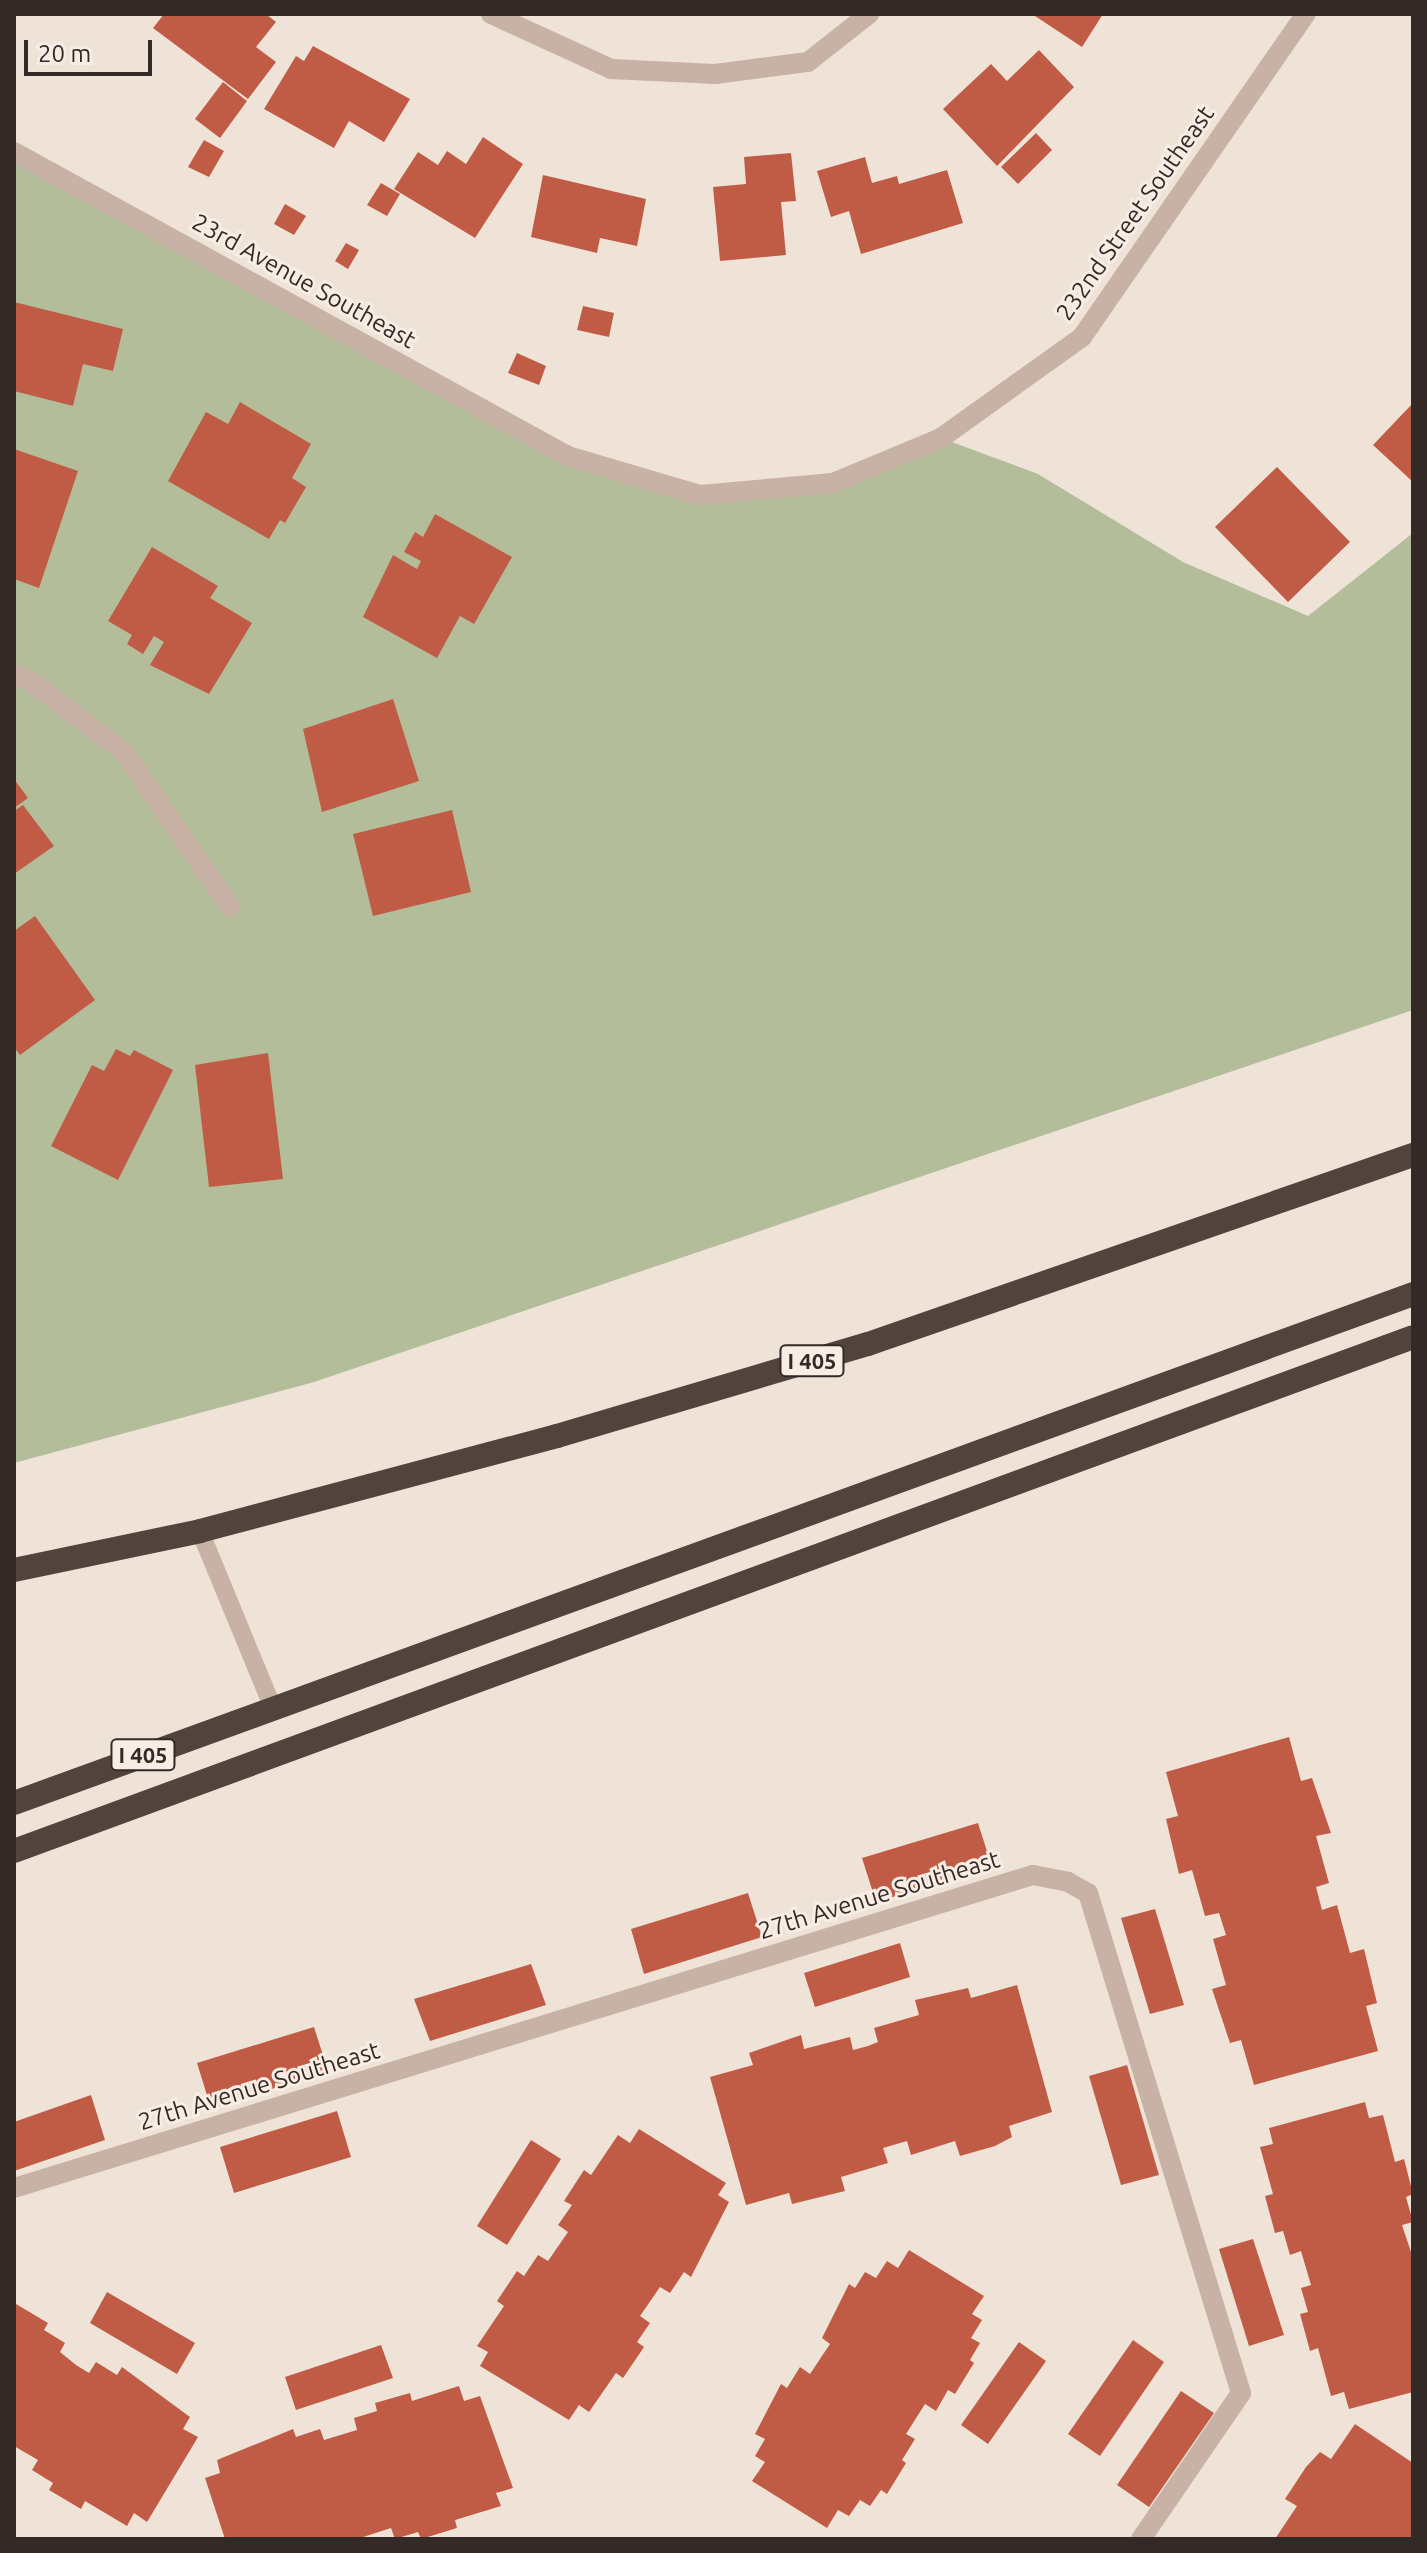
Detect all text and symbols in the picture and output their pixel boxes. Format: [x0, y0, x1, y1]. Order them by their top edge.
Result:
scale bar [28, 24, 156, 74]
text: 20 m [38, 40, 91, 67]
street label: 232nd Street Southeast [1050, 100, 1220, 326]
street label: 23rd Avenue Southeast [187, 208, 421, 354]
road number: I 405 [778, 1343, 846, 1379]
road number: I 405 [109, 1737, 177, 1773]
street label: 27th Avenue Southeast [755, 1845, 1003, 1945]
street label: 27th Avenue Southeast [135, 2036, 383, 2136]

